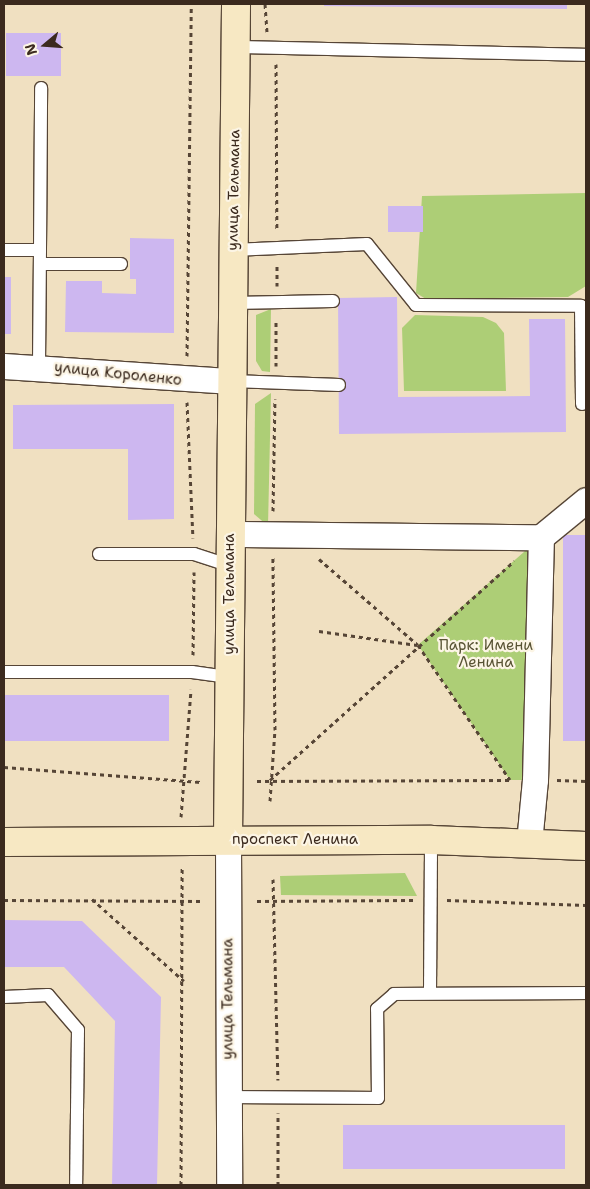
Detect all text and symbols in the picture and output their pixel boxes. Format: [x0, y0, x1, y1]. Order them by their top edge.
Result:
north arrow [20, 20, 70, 70]
text: N [20, 42, 41, 58]
street label: улица Тельмана [224, 129, 244, 251]
street label: улица Короленко [53, 358, 183, 390]
street label: улица Тельмана [221, 533, 239, 655]
park label: Парк: Имени Ленина [439, 636, 533, 671]
street label: проспект Ленина [232, 831, 358, 849]
street label: улица Тельмана [219, 938, 237, 1060]

